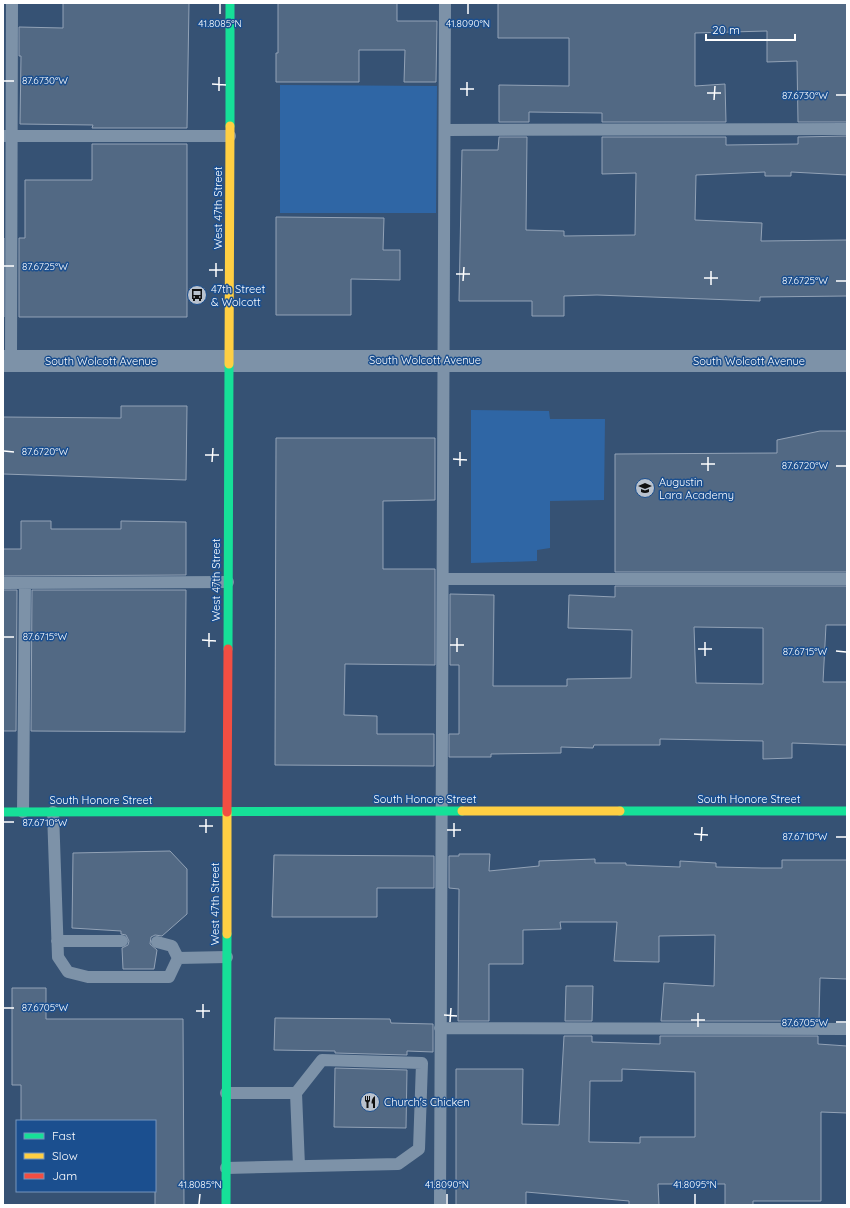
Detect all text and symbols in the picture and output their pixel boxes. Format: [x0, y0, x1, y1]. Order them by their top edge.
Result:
scale bar [706, 16, 795, 42]
text: 41.8085°N [198, 17, 242, 30]
text: 41.8090°N [446, 17, 490, 30]
text: 20 m [712, 22, 740, 37]
text: 87.6730°W [22, 74, 68, 87]
text: 87.6730°W [782, 89, 828, 102]
street label: West 47th Street [211, 166, 225, 249]
text: 87.6725°W [22, 260, 68, 273]
text: 87.6725°W [782, 274, 828, 287]
place label: 47th Street & Wolcott [211, 282, 265, 309]
bus stop icon: 47th Street & Wolcott [186, 284, 208, 306]
street label: South Wolcott Avenue [369, 353, 481, 367]
street label: South Wolcott Avenue [45, 354, 157, 368]
street label: South Wolcott Avenue [693, 354, 805, 368]
text: 87.6720°W [22, 445, 69, 458]
text: 87.6720°W [782, 459, 829, 472]
place label: Augustin Lara Academy [659, 475, 734, 502]
school or university icon: Augustin Lara Academy [634, 477, 656, 499]
street label: West 47th Street [209, 538, 223, 621]
text: 87.6715°W [23, 630, 68, 643]
text: 87.6715°W [783, 645, 828, 658]
street label: South Honore Street [374, 792, 477, 806]
street label: South Honore Street [698, 792, 801, 806]
street label: South Honore Street [50, 793, 153, 807]
text: 87.6710°W [22, 816, 68, 829]
text: 87.6710°W [782, 830, 828, 843]
street label: West 47th Street [208, 862, 222, 945]
text: 87.6705°W [22, 1001, 68, 1014]
text: 87.6705°W [782, 1016, 828, 1029]
restaurant icon: Church's Chicken [359, 1091, 381, 1113]
place label: Church's Chicken [384, 1095, 470, 1109]
legend [16, 1120, 156, 1192]
text: Fast [52, 1128, 76, 1143]
text: Slow [52, 1148, 78, 1163]
text: Jam [52, 1168, 77, 1183]
text: 41.8085°N [178, 1178, 222, 1191]
text: 41.8090°N [425, 1178, 469, 1191]
text: 41.8095°N [673, 1178, 717, 1191]

